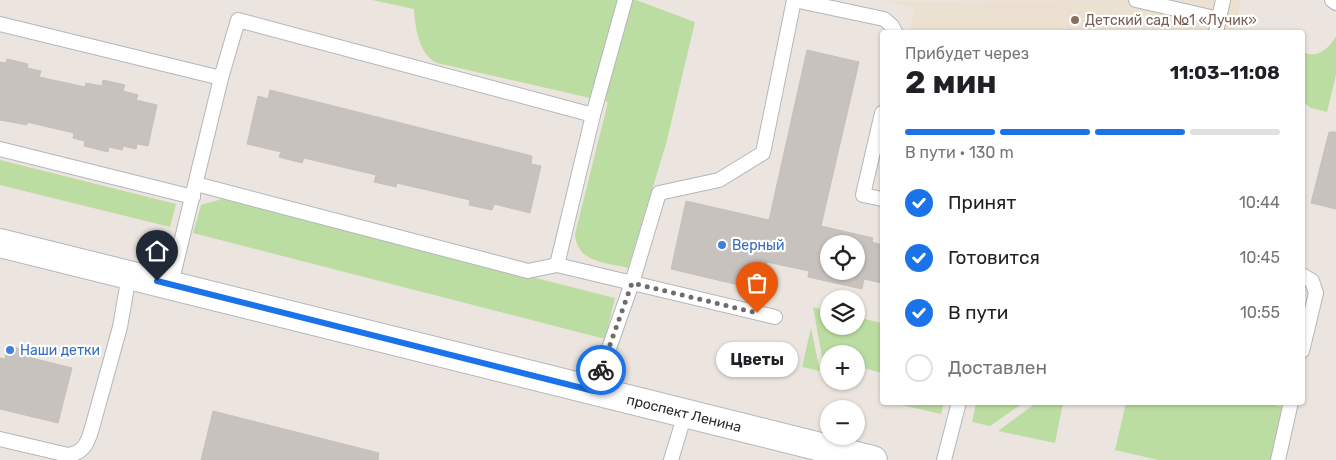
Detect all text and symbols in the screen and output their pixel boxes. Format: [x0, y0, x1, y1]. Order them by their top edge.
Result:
place label: Детский сад №1 «Лучик» [1085, 12, 1257, 29]
marker: Детский сад №1 «Лучик» [1069, 14, 1081, 26]
text: Прибудет через [905, 44, 1029, 63]
text: 11:03–11:08 [1170, 61, 1280, 84]
text: 2 мин [905, 63, 997, 101]
text: В пути · 130 m [905, 143, 1014, 162]
icon: check [905, 189, 933, 217]
text: Принят [948, 191, 1016, 214]
text: 10:44 [1239, 193, 1280, 212]
pin [136, 230, 178, 281]
map controls [820, 235, 865, 445]
button: locate [820, 235, 865, 280]
icon: home [143, 237, 171, 265]
place label: Верный [732, 237, 785, 254]
marker: Верный [716, 239, 728, 251]
icon: check [905, 244, 933, 272]
text: Готовится [948, 246, 1040, 269]
text: 10:45 [1239, 248, 1280, 267]
pin [736, 262, 778, 313]
icon: bag [743, 269, 771, 297]
button: layers [820, 290, 865, 335]
icon: check [905, 299, 933, 327]
text: В пути [948, 301, 1008, 324]
text: 10:55 [1240, 303, 1280, 322]
place label: Наши детки [20, 342, 100, 359]
callout: Цветы [716, 343, 798, 378]
marker: Наши детки [4, 344, 16, 356]
courier [576, 345, 626, 395]
button: + [820, 345, 865, 390]
text: Цветы [730, 350, 784, 369]
icon: bike [587, 356, 615, 384]
text: Доставлен [948, 356, 1047, 379]
street label: проспект Ленина [625, 391, 743, 436]
button: − [820, 400, 865, 445]

